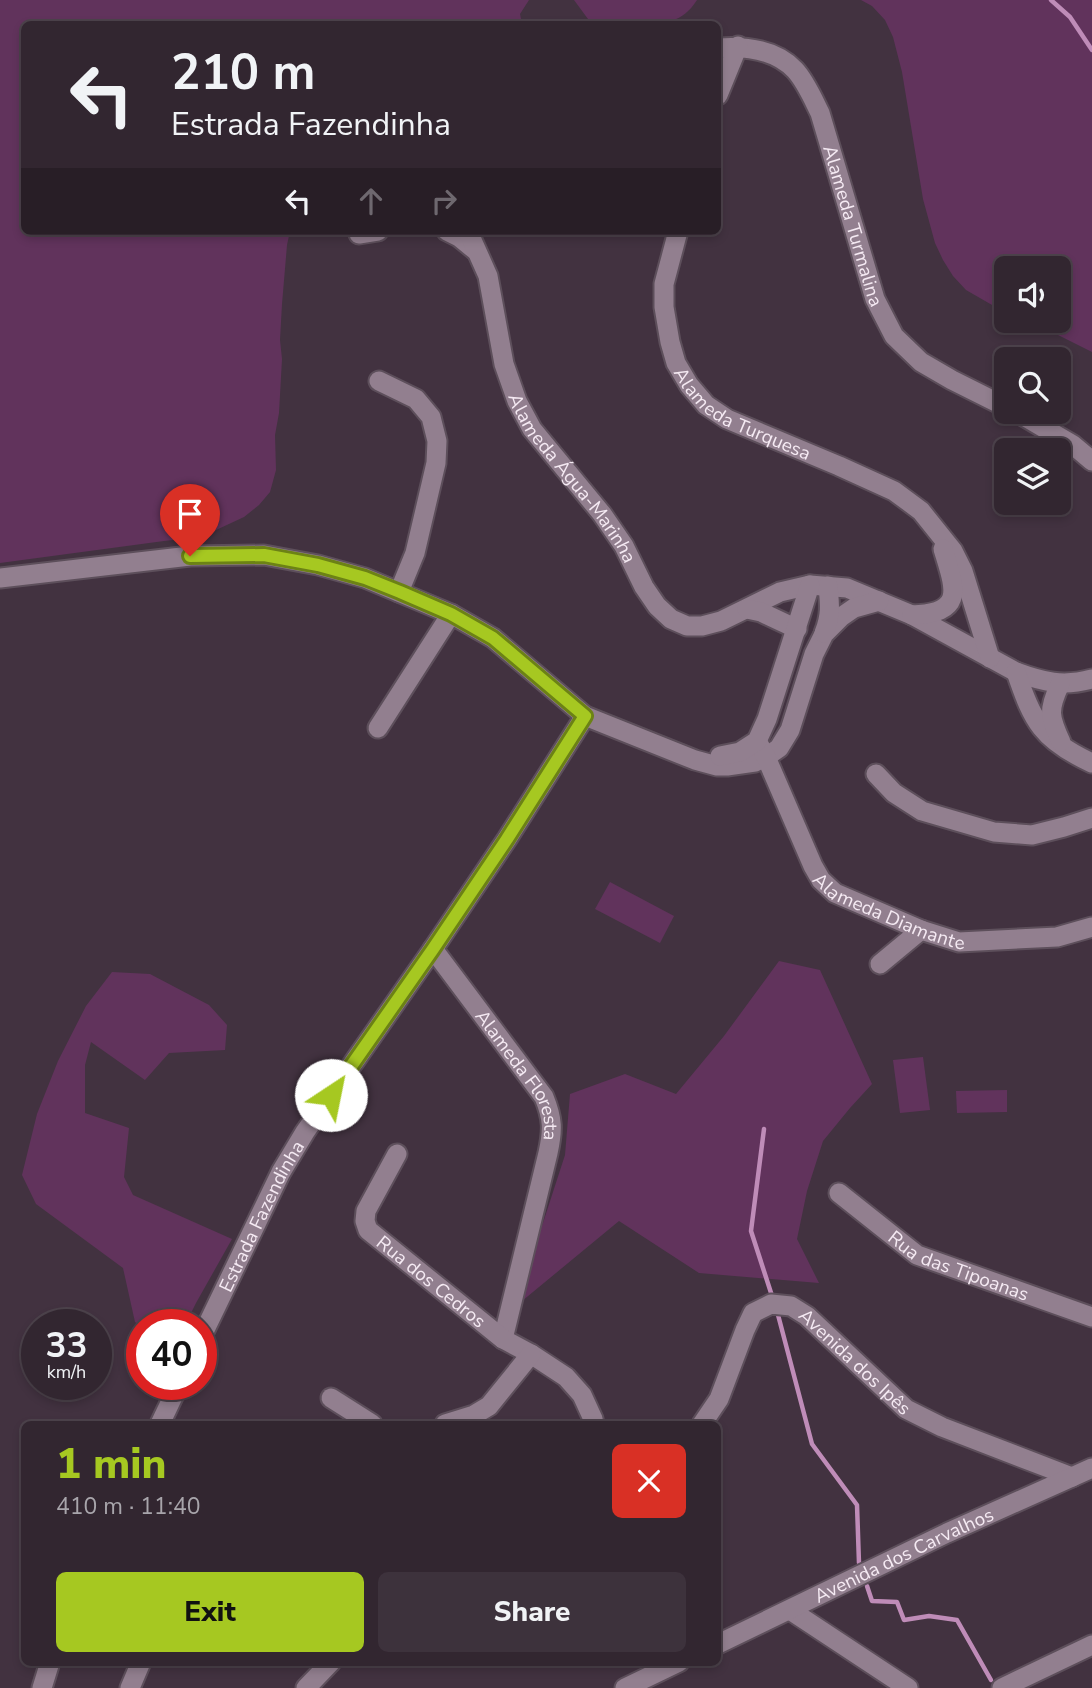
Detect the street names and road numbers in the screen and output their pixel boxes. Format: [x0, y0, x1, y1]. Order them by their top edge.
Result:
street label: Alameda Turmalina [816, 142, 889, 311]
street label: Alameda Turquesa [667, 363, 815, 467]
street label: Alameda Água-Marinha [501, 390, 642, 567]
street label: Alameda Diamante [807, 867, 965, 956]
street label: Alameda Floresta [469, 1005, 563, 1142]
street label: Estrada Fazendinha [213, 1136, 311, 1296]
street label: Rua das Tipoanas [882, 1225, 1032, 1308]
street label: Rua dos Cedros [371, 1230, 491, 1334]
street label: Avenida dos Ipês [793, 1303, 916, 1421]
street label: Avenida dos Carvalhos [810, 1502, 998, 1609]

